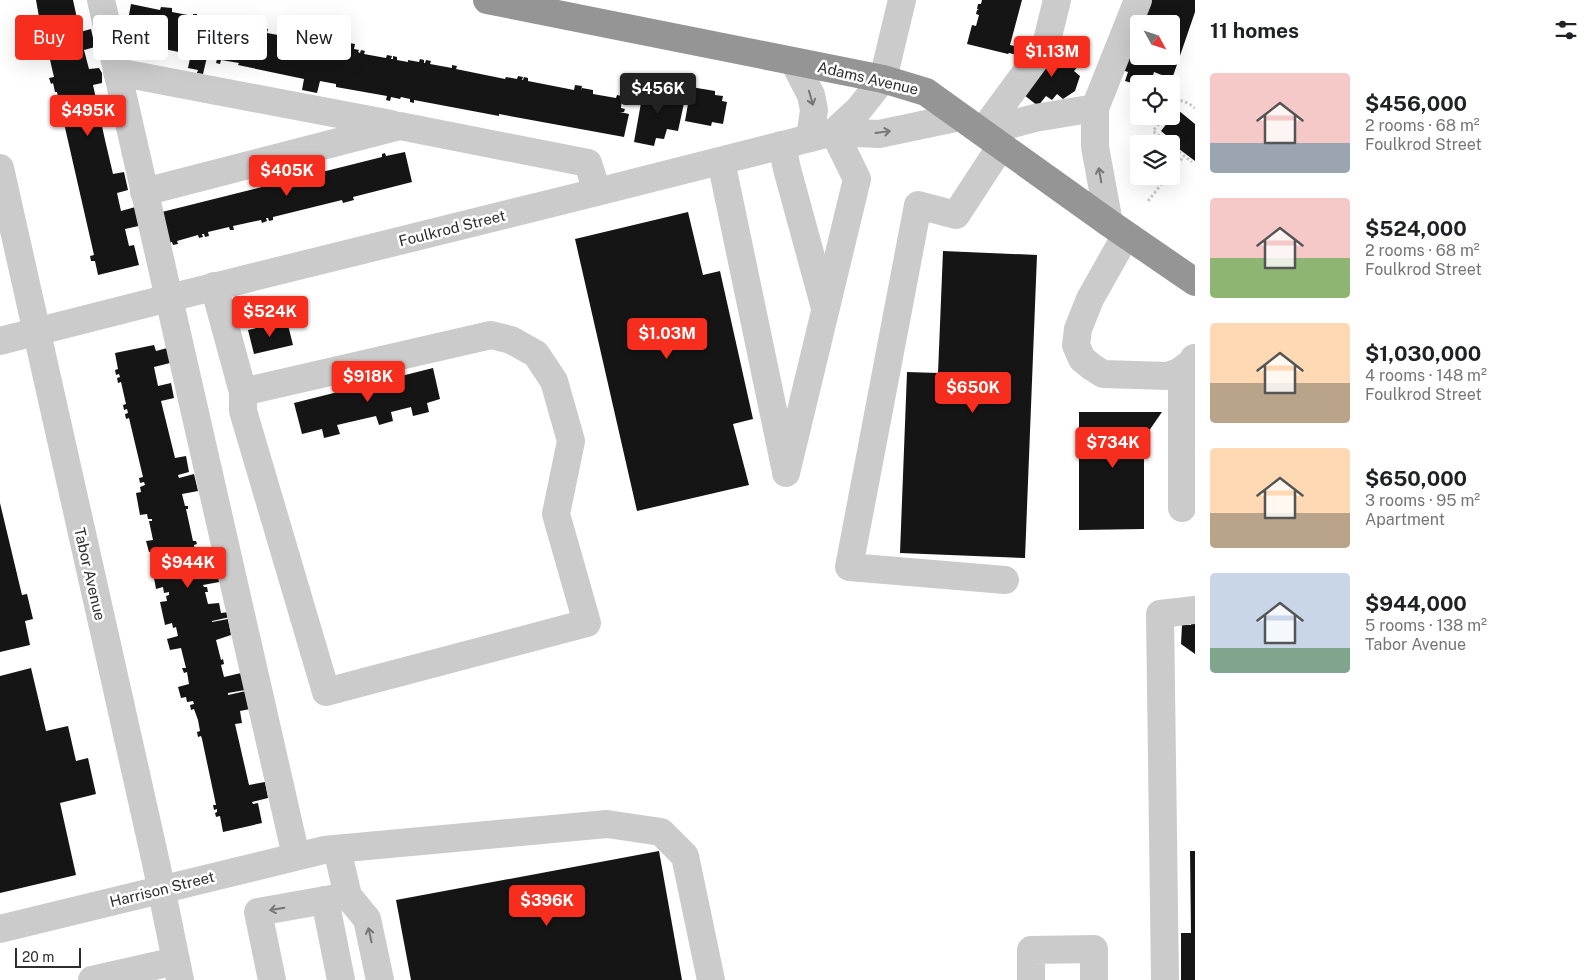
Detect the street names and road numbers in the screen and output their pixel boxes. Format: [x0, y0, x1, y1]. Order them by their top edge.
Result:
street label: Adams Avenue [816, 58, 920, 98]
street label: Foulkrod Street [397, 206, 507, 249]
street label: Tabor Avenue [71, 526, 109, 622]
street label: Harrison Street [108, 868, 216, 910]

